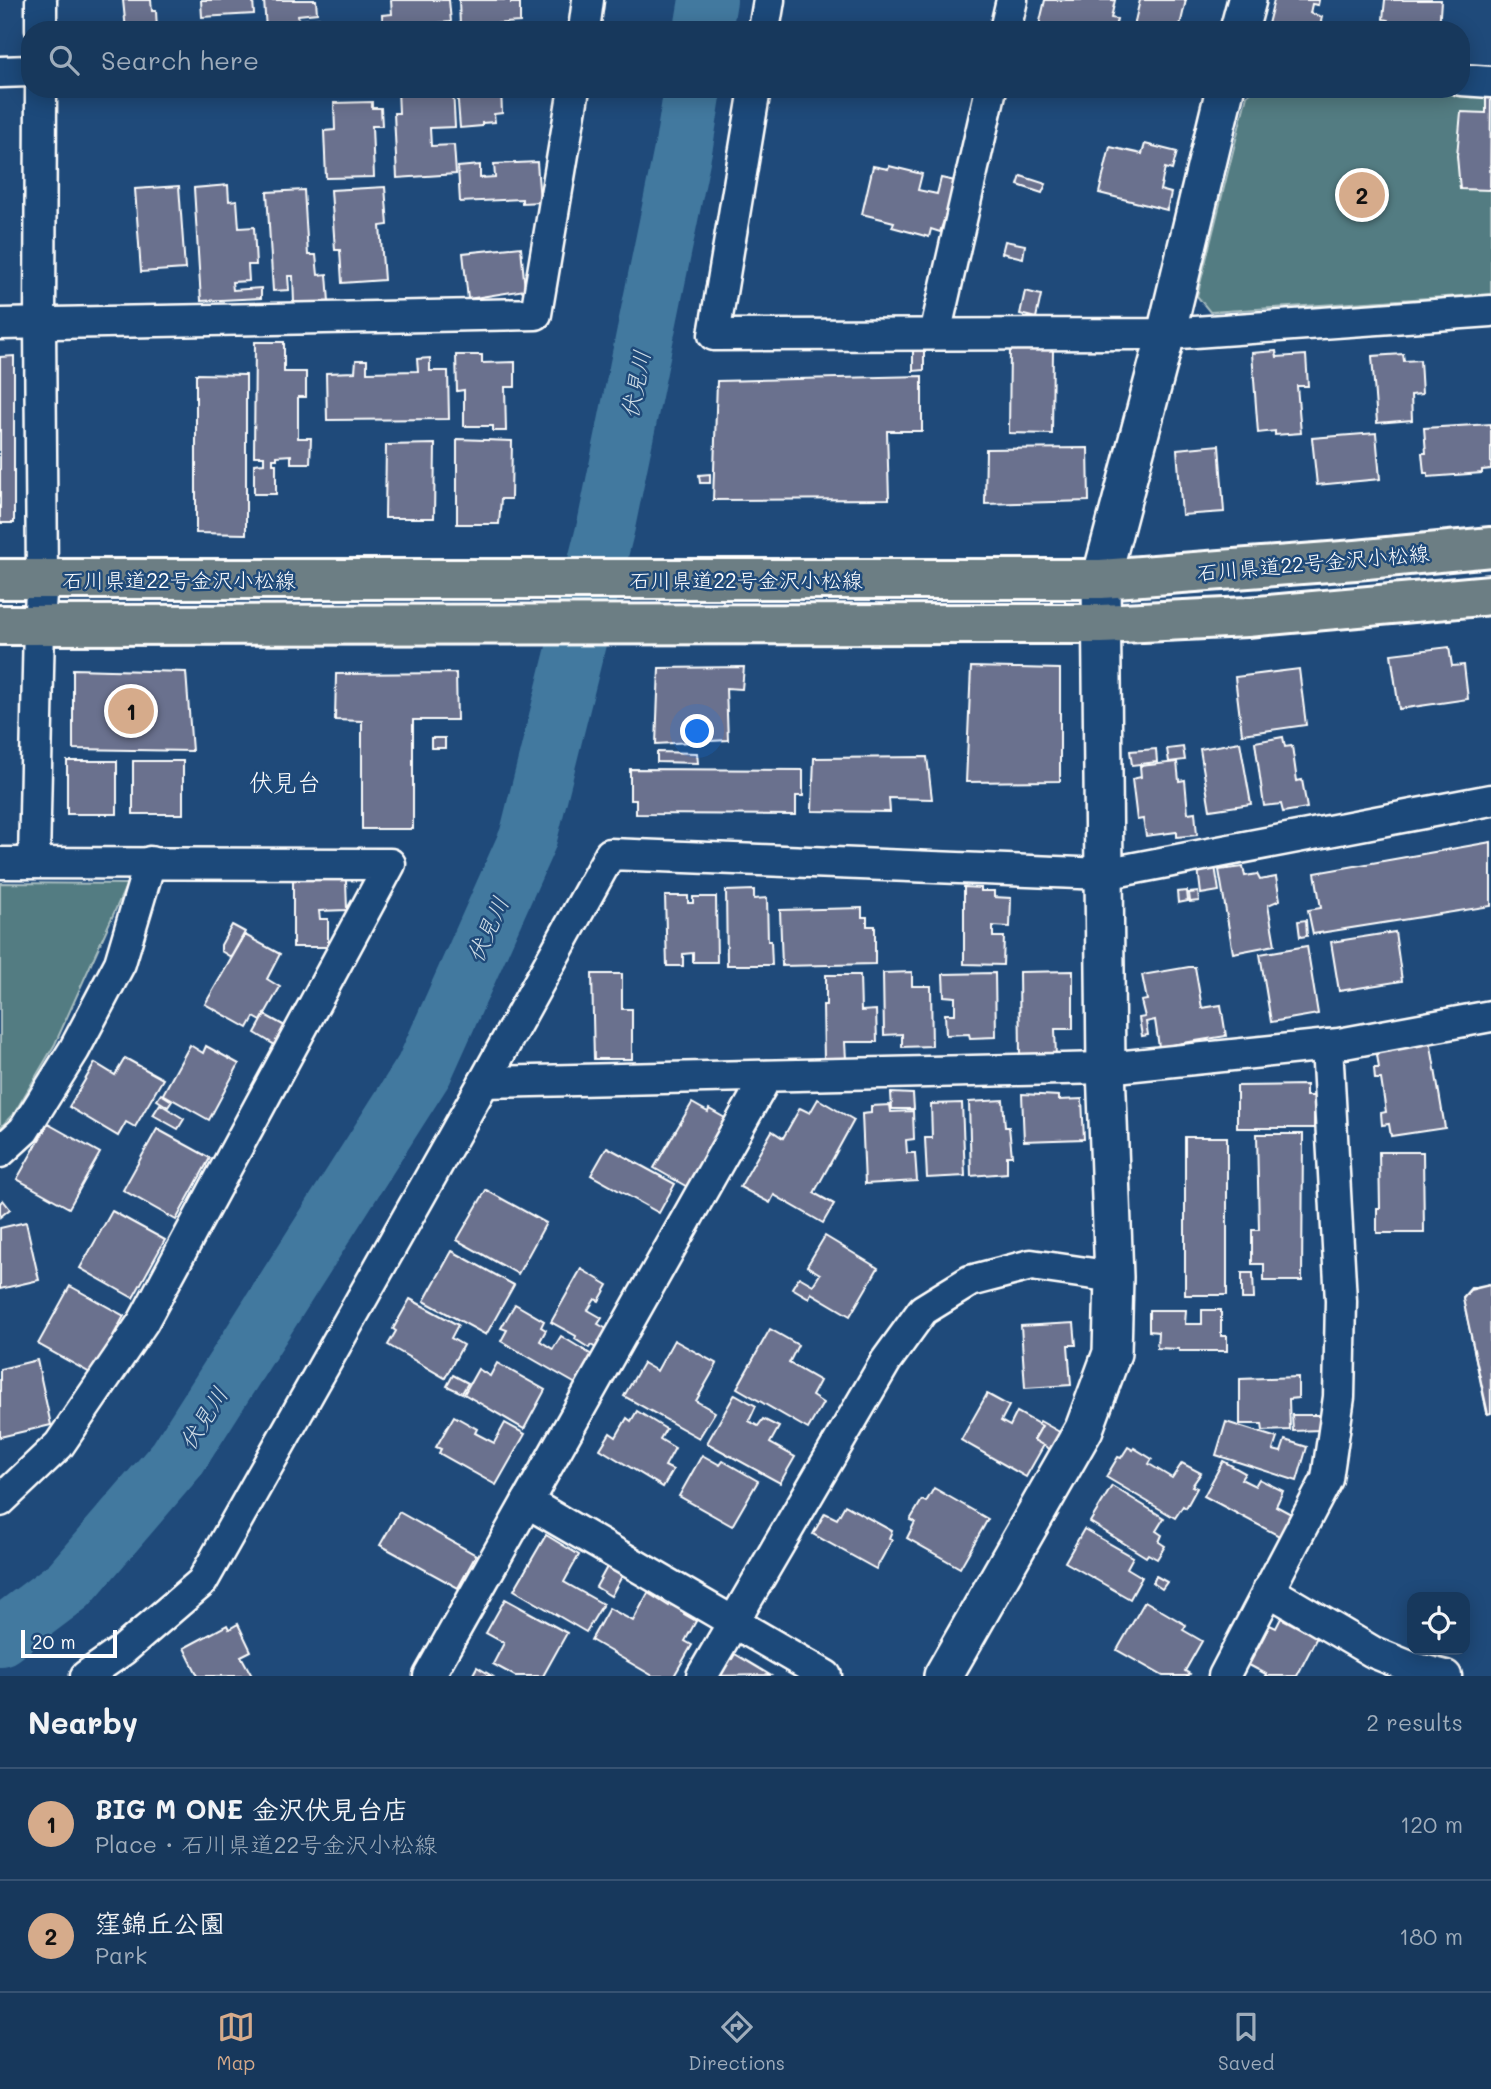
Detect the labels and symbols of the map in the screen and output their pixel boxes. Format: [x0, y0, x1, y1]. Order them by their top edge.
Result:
pin: 2 [1339, 169, 1385, 221]
water label: 伏見川 [614, 347, 656, 421]
street label: 石川県道22号金沢小松線 [1196, 538, 1430, 586]
street label: 石川県道22号金沢小松線 [62, 566, 296, 593]
street label: 石川県道22号金沢小松線 [629, 566, 863, 593]
pin: 1 [108, 685, 154, 737]
your location [680, 714, 714, 748]
district label: 伏見台 [249, 766, 321, 797]
water label: 伏見川 [459, 891, 515, 967]
water label: 伏見川 [172, 1381, 234, 1455]
scale bar [21, 1627, 117, 1659]

